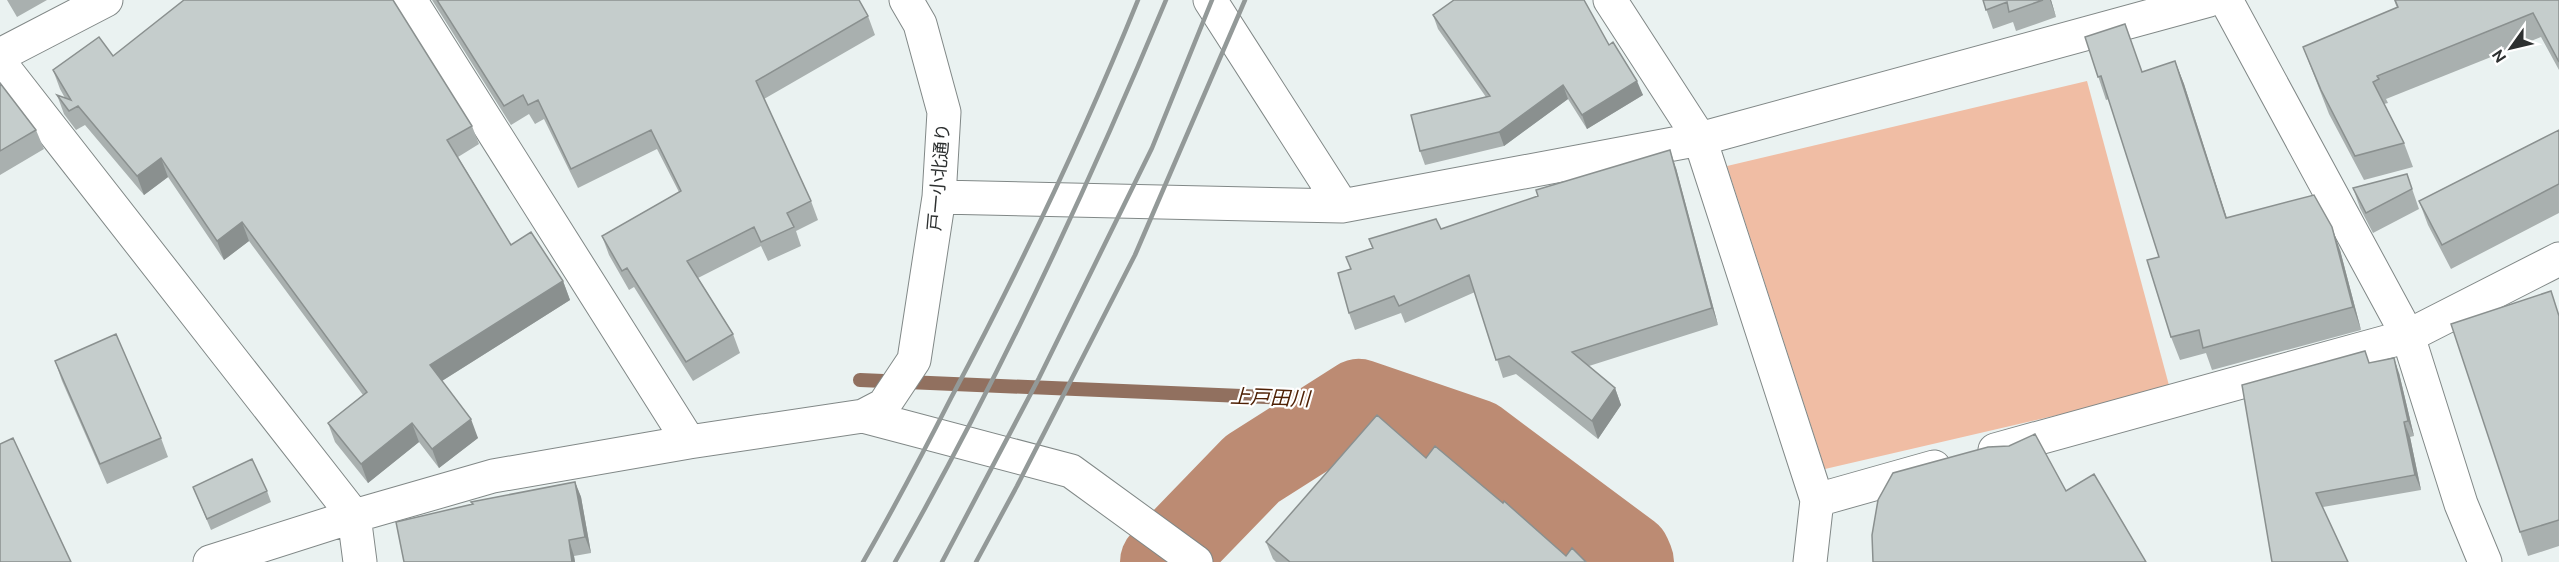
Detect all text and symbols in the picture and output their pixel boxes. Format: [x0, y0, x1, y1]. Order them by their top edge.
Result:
north arrow [2481, 18, 2541, 78]
text: N [2488, 46, 2509, 66]
street label: 戸一小北通り [923, 122, 953, 232]
water label: 上戸田川 [1230, 384, 1312, 410]

